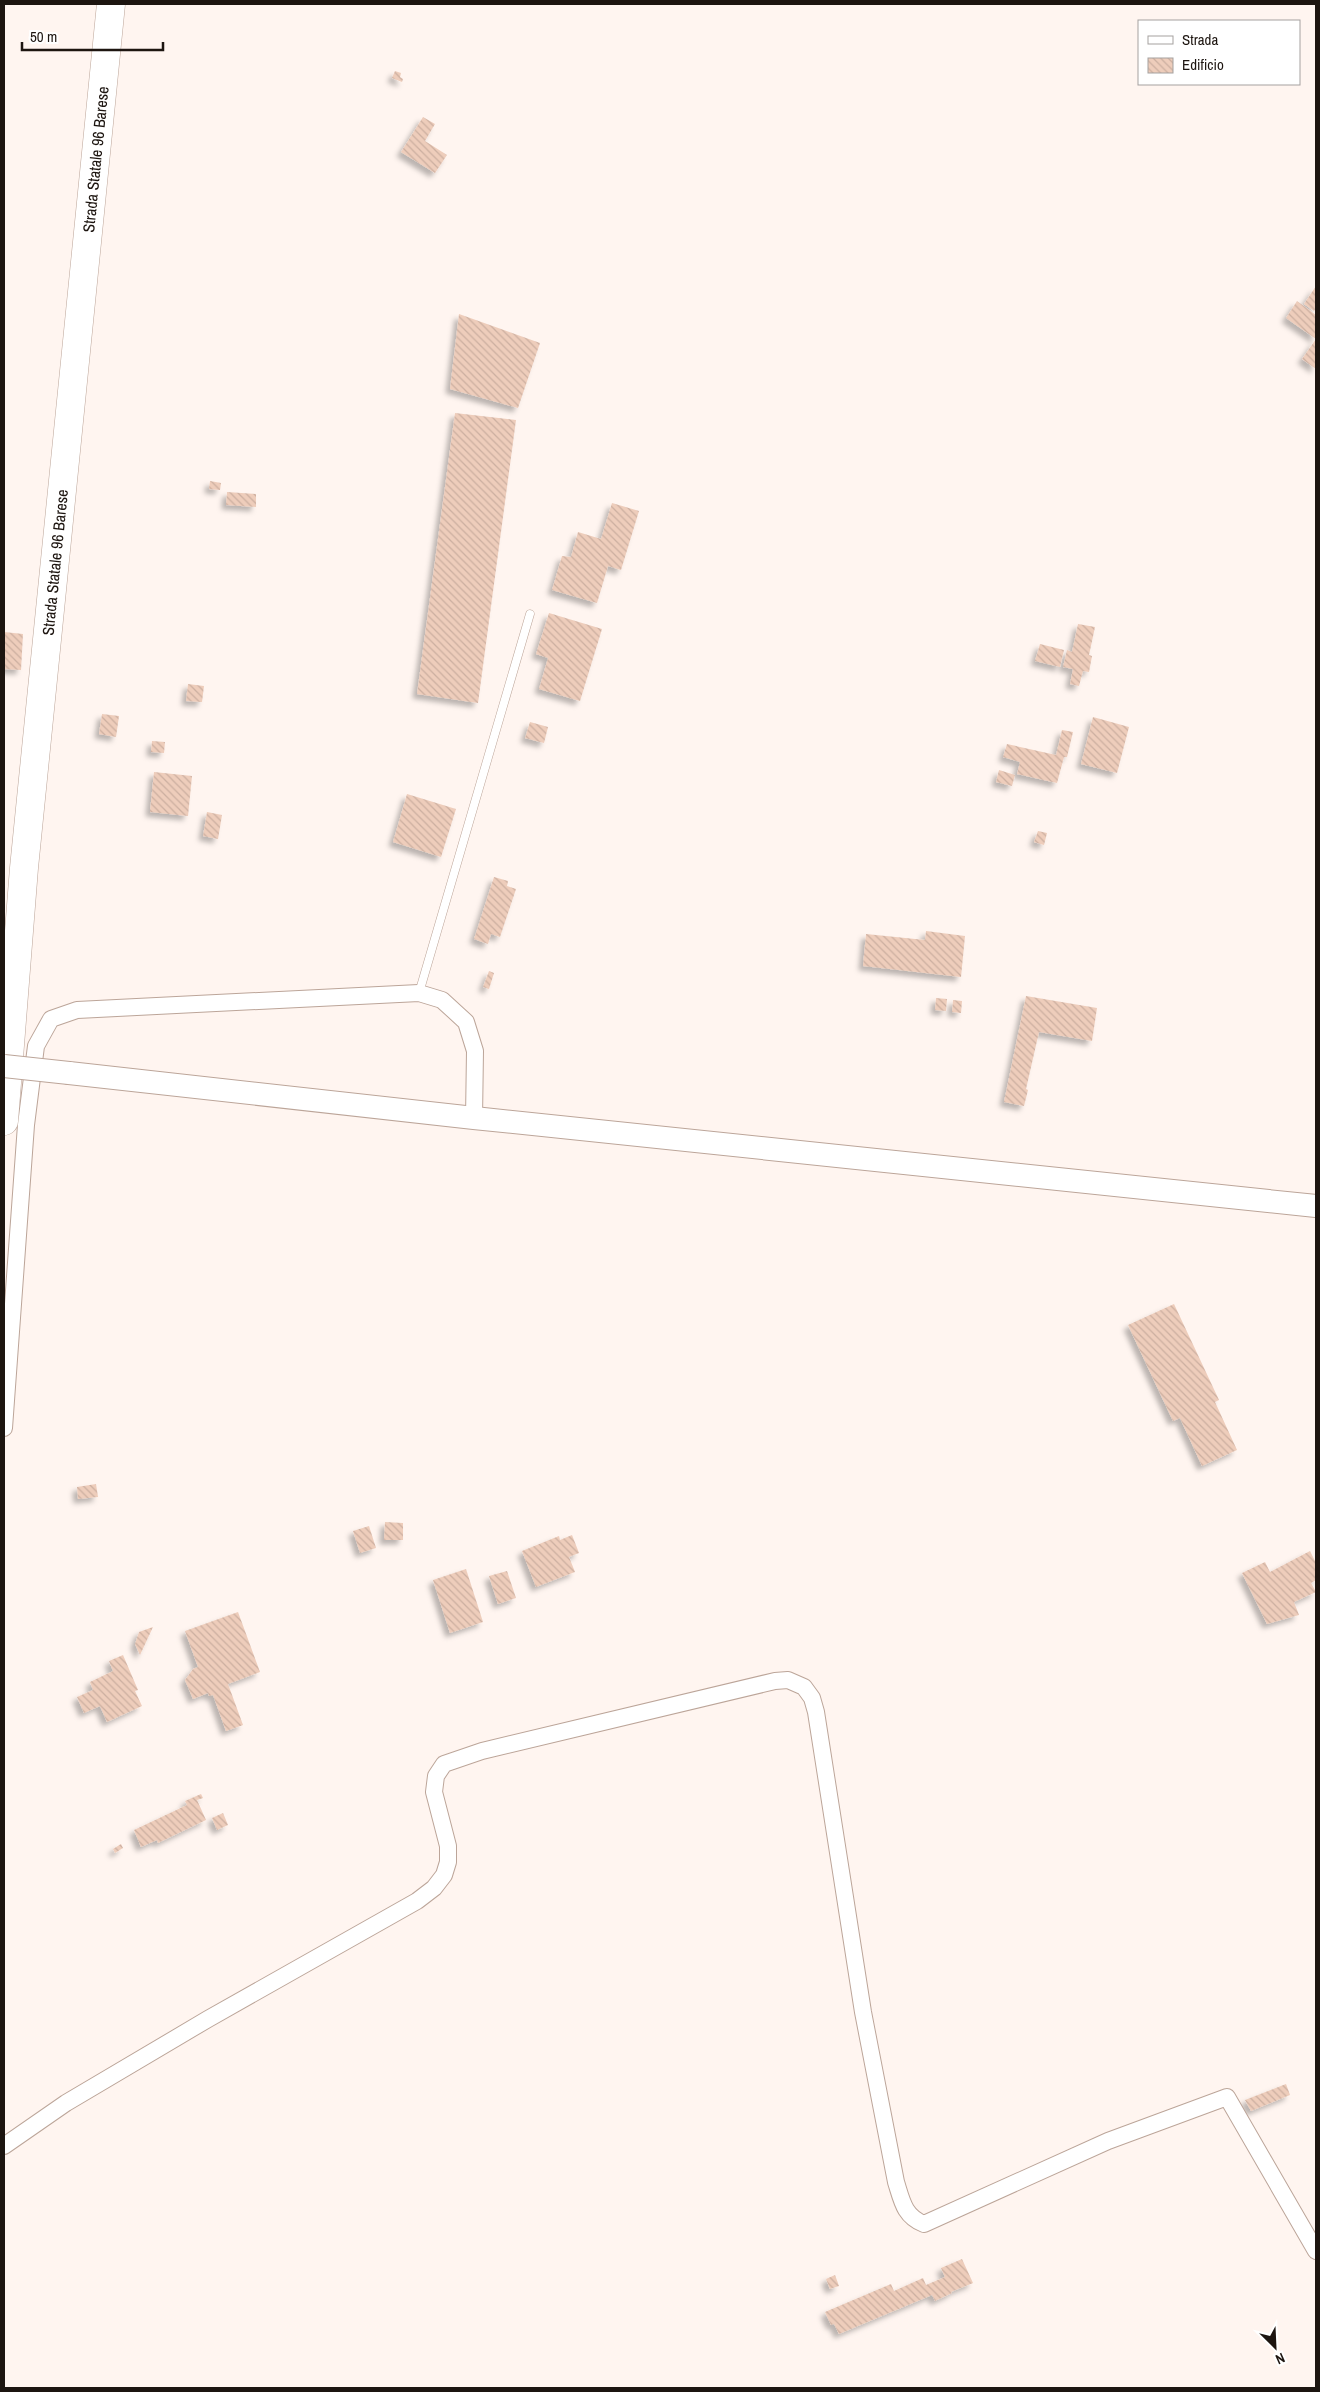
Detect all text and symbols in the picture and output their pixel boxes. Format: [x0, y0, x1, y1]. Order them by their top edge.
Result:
scale bar [22, 20, 164, 52]
legend [1138, 20, 1300, 85]
text: 50 m [30, 26, 57, 47]
text: Strada [1182, 29, 1218, 50]
text: Edificio [1182, 54, 1224, 75]
street label: Strada Statale 96 Barese [77, 85, 114, 233]
street label: Strada Statale 96 Barese [36, 488, 73, 636]
north arrow [1250, 2322, 1300, 2372]
text: N [1273, 2349, 1288, 2369]

